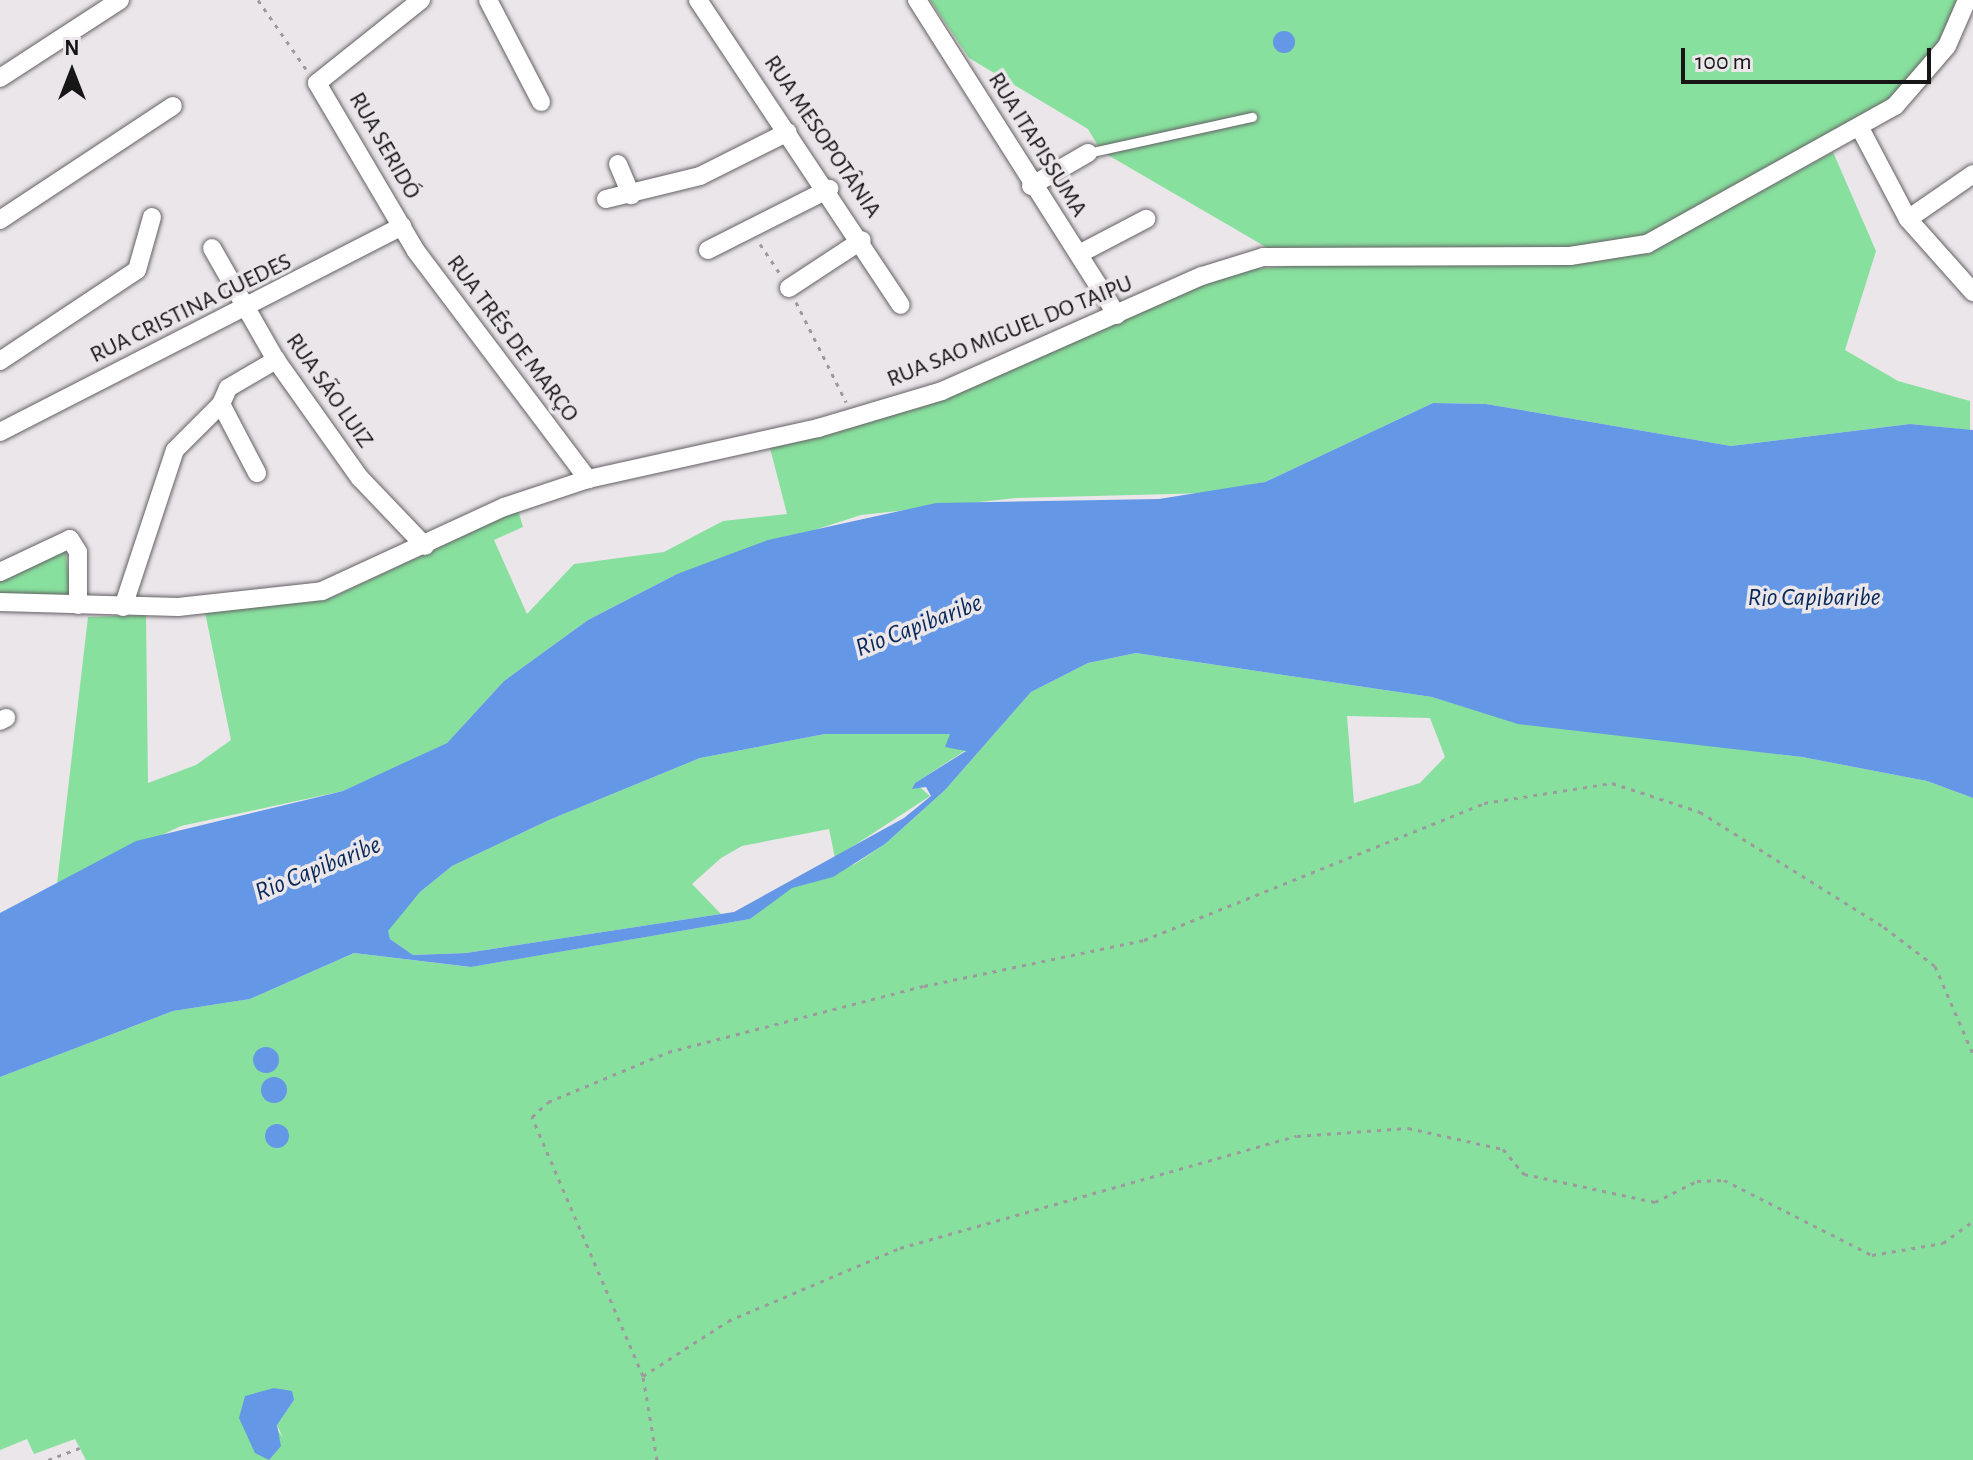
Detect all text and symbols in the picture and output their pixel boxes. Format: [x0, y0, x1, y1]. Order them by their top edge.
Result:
north arrow [32, 32, 112, 112]
scale bar [1685, 32, 1935, 82]
text: N [64, 37, 80, 59]
street label: RUA MESOPOTÂNIA [757, 50, 887, 224]
text: 100 m [1695, 50, 1752, 74]
street label: RUA ITAPISSUMA [981, 67, 1093, 223]
street label: RUA SERIDÓ [342, 87, 426, 205]
street label: RUA CRISTINA GUEDES [86, 248, 296, 370]
street label: RUA TRÊS DE MARÇO [440, 250, 584, 428]
street label: RUA SAO MIGUEL DO TAIPU [883, 270, 1137, 394]
street label: RUA SÃO LUIZ [279, 328, 379, 454]
water label: Rio Capibaribe [1747, 582, 1881, 614]
water label: Rio Capibaribe [851, 588, 987, 664]
water label: Rio Capibaribe [250, 830, 386, 908]

